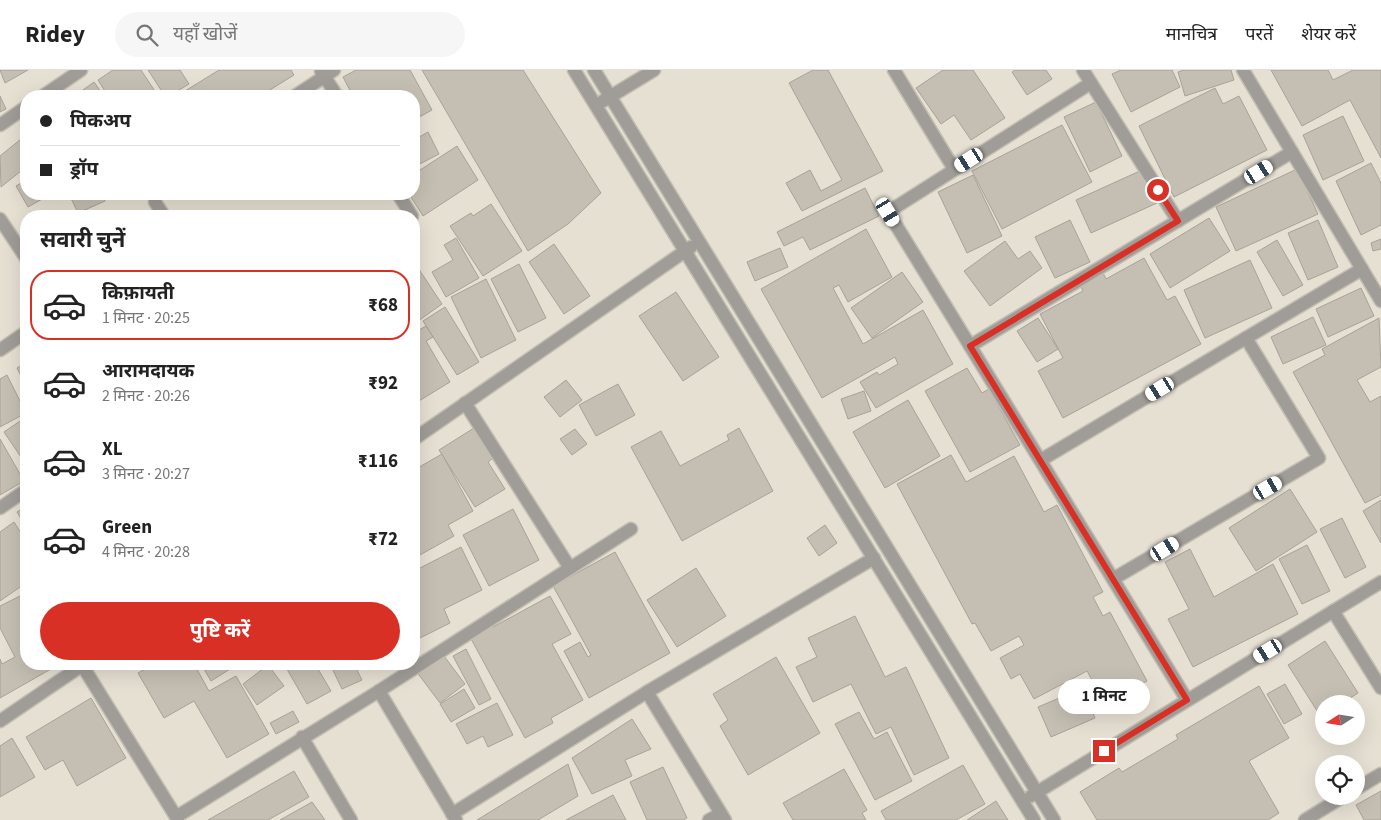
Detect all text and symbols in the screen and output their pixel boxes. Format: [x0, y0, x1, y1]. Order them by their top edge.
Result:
search box [115, 12, 465, 57]
text: Ridey [25, 17, 85, 52]
icon: search [133, 21, 161, 49]
text: यहाँ खोजें [173, 21, 237, 48]
text: मानचित्र [1166, 22, 1217, 47]
text: परतें [1245, 22, 1273, 47]
text: शेयर करें [1301, 22, 1356, 47]
text: पिकअप [70, 108, 131, 135]
car [952, 146, 985, 174]
text: ड्रॉप [70, 156, 98, 183]
car [1242, 158, 1275, 186]
route start [1147, 179, 1169, 201]
car [873, 195, 902, 229]
text: सवारी चुनें [40, 224, 125, 256]
text: किफ़ायती [102, 280, 174, 307]
icon: car [42, 283, 87, 328]
text: ₹68 [368, 292, 398, 319]
text: 1 मिनट · 20:25 [102, 307, 190, 329]
text: आरामदायक [102, 358, 194, 385]
icon: car [42, 361, 87, 406]
text: ₹92 [368, 370, 398, 397]
car [1143, 375, 1176, 403]
text: 2 मिनट · 20:26 [102, 385, 190, 407]
text: XL [102, 436, 123, 463]
icon: car [42, 439, 87, 484]
text: ₹116 [358, 448, 398, 475]
text: 3 मिनट · 20:27 [102, 463, 190, 485]
car [1251, 474, 1284, 502]
text: Green [102, 514, 152, 541]
icon: car [42, 517, 87, 562]
text: ₹72 [368, 526, 398, 553]
car [1148, 535, 1181, 563]
text: 4 मिनट · 20:28 [102, 541, 190, 563]
button: पुष्टि करें [40, 602, 400, 660]
car [1251, 637, 1284, 665]
callout: 1 मिनट [1058, 678, 1150, 714]
text: 1 मिनट [1081, 685, 1127, 707]
north arrow [1315, 695, 1365, 745]
map controls [1315, 695, 1365, 805]
route end [1093, 740, 1115, 762]
button: locate [1315, 755, 1365, 805]

